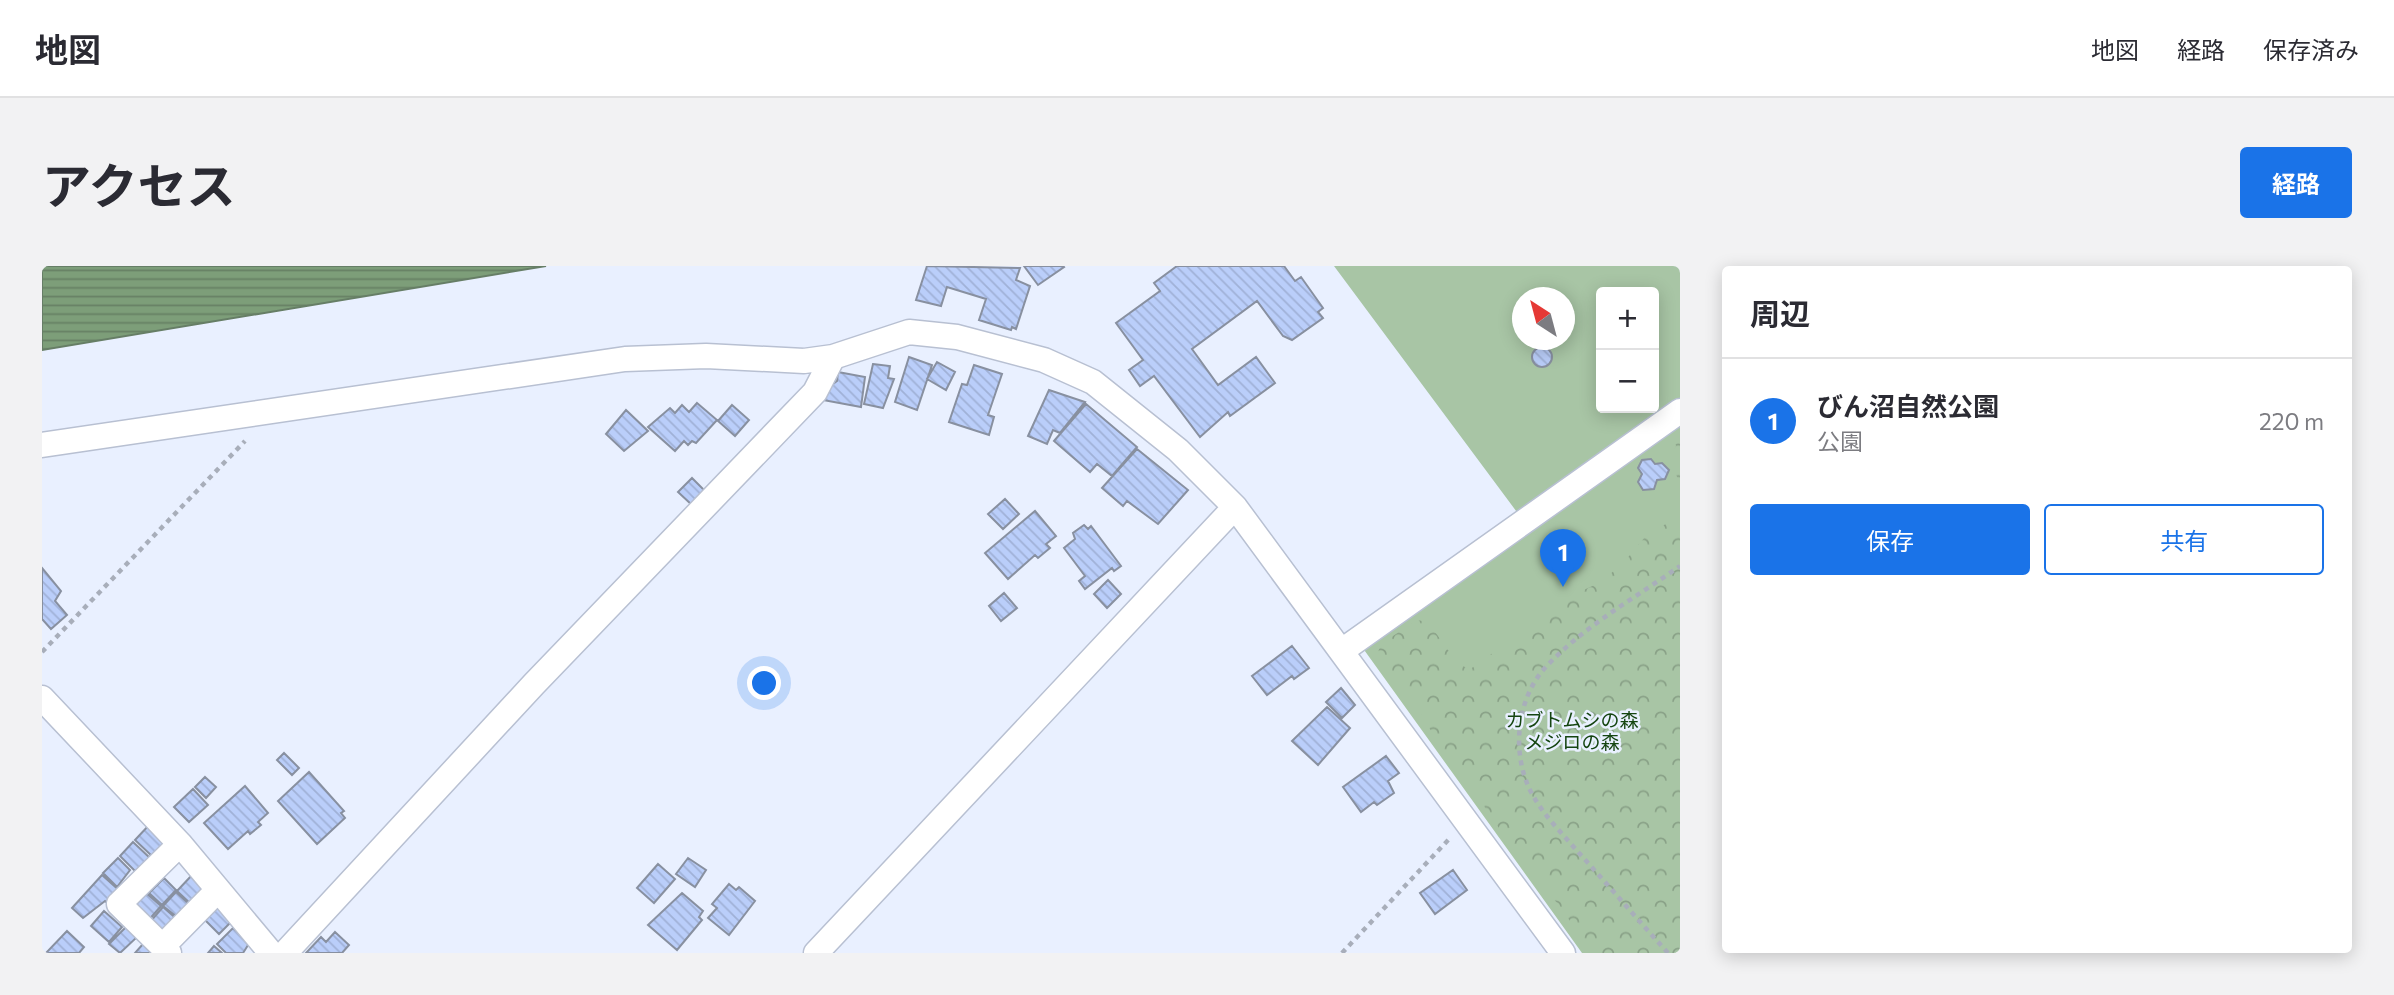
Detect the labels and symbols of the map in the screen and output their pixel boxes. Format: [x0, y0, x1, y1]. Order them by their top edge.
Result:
north arrow [1512, 287, 1575, 350]
pin: 1 [1540, 529, 1586, 587]
your location [747, 666, 781, 700]
park label: カブトムシの森 メジロの森 [1505, 708, 1639, 753]

